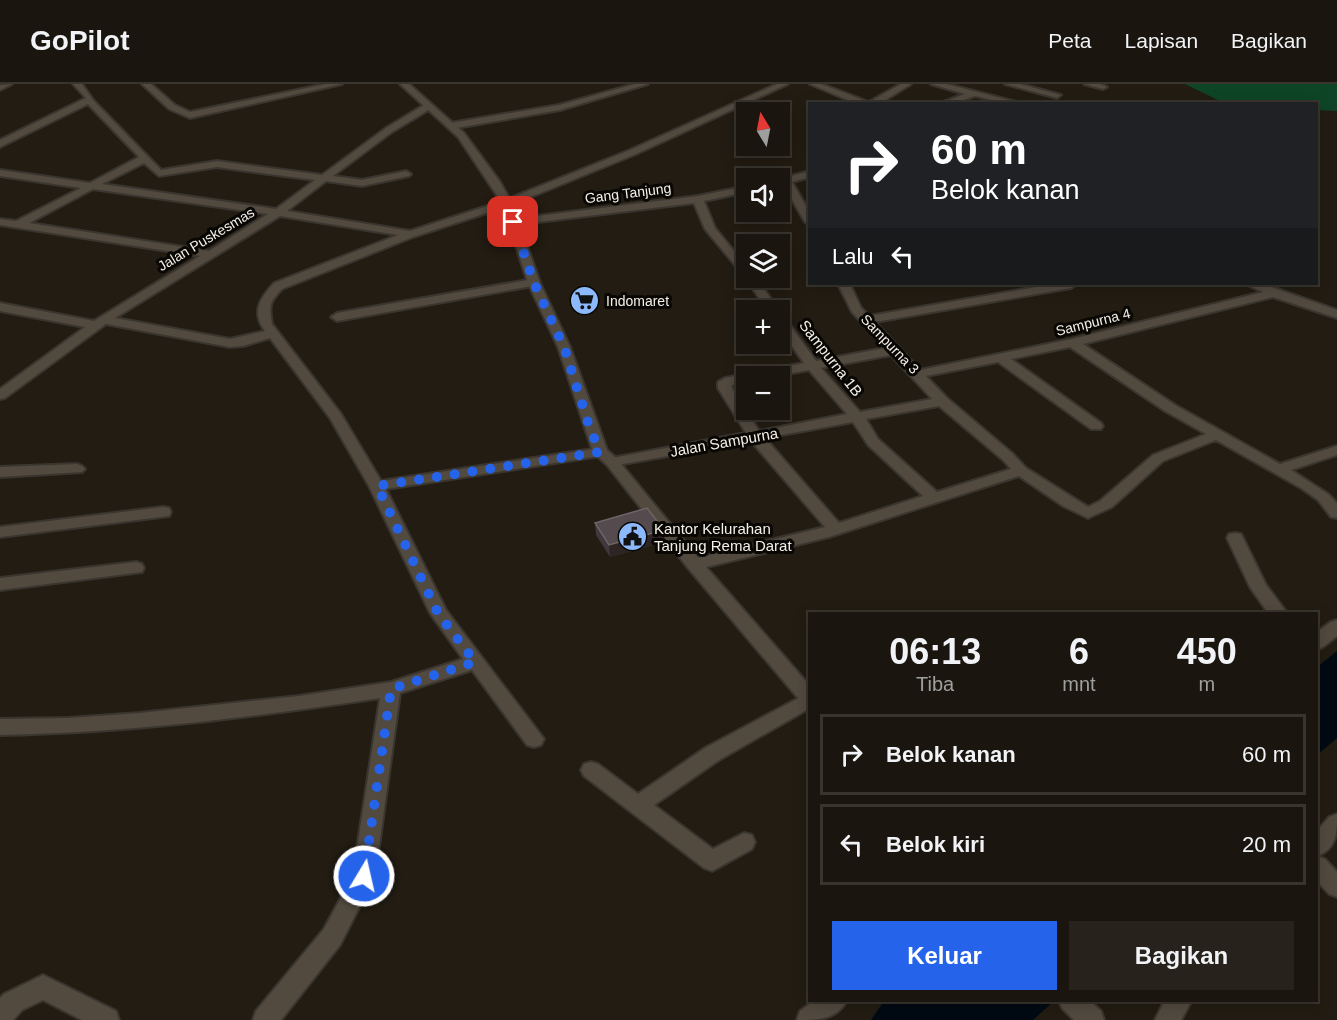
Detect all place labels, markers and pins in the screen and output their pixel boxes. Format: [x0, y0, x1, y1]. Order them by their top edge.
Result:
pin [487, 196, 538, 247]
supermarket icon: Indomaret [569, 285, 601, 317]
place label: Indomaret [606, 293, 669, 309]
place label: Kantor Kelurahan Tanjung Rema Darat [654, 520, 792, 554]
public building icon: Kantor Kelurahan Tanjung Rema Darat [617, 521, 649, 553]

